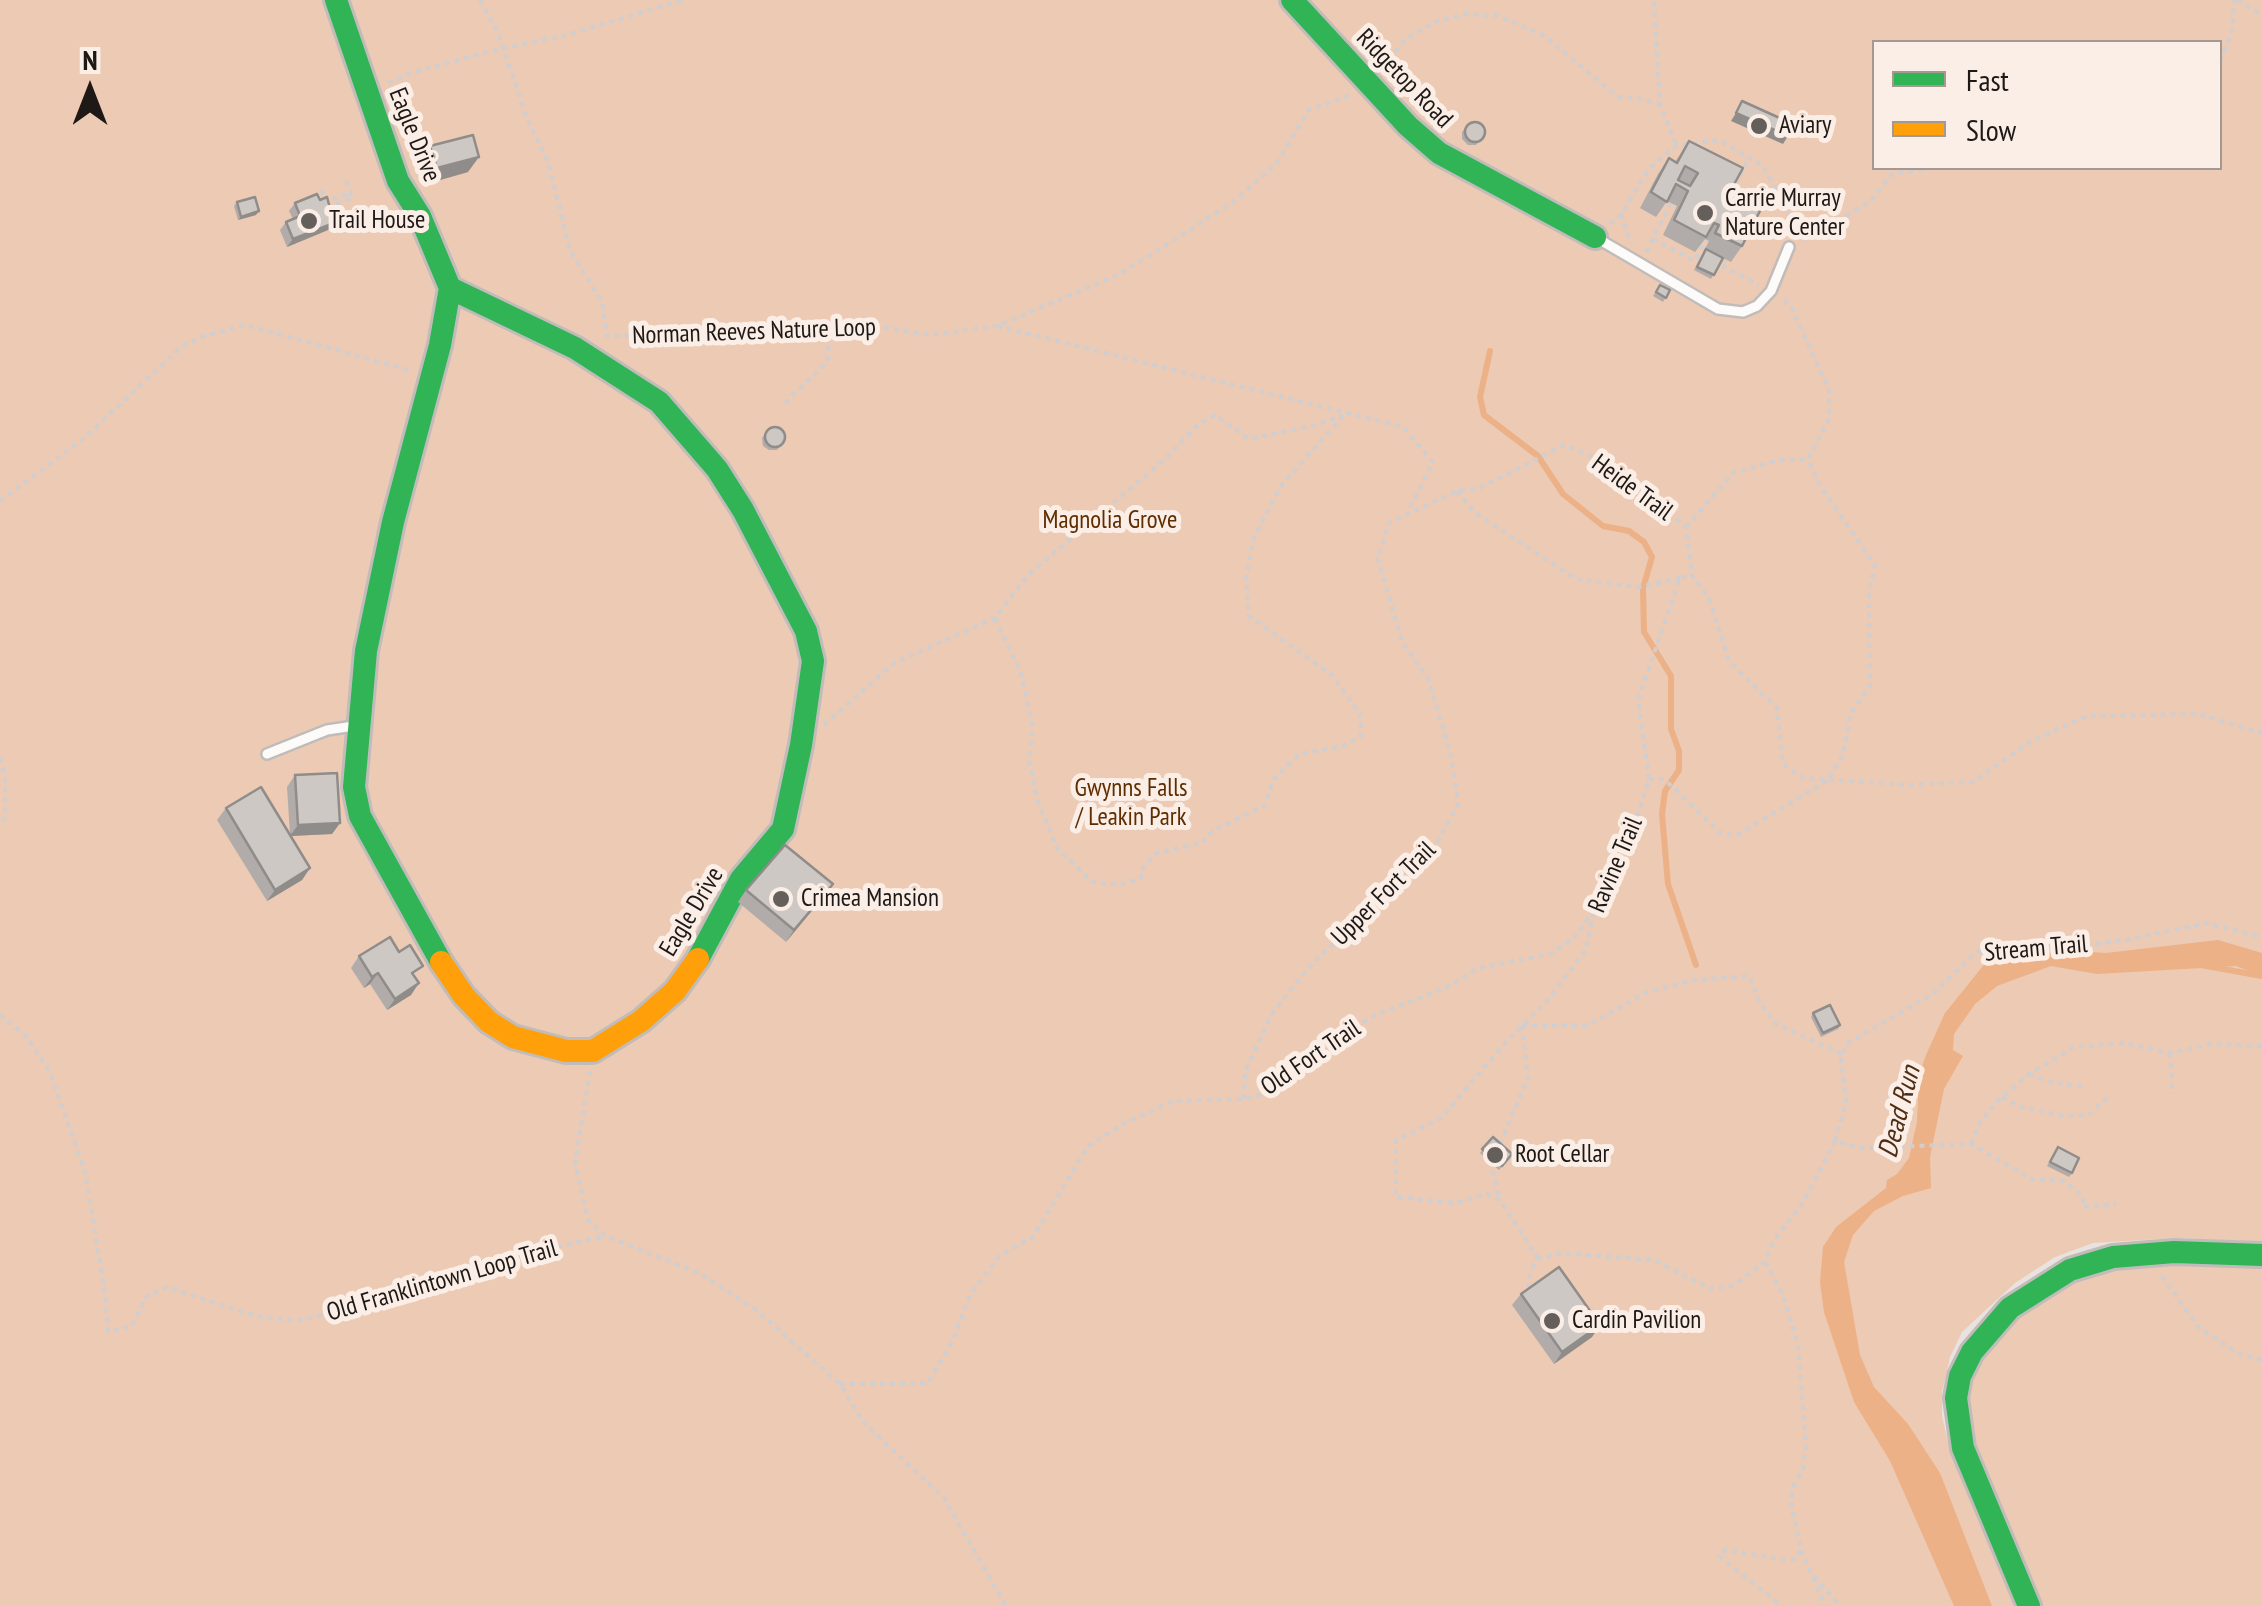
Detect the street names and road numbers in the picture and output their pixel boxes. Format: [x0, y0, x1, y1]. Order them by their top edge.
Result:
street label: Ridgetop Road [1350, 23, 1458, 135]
street label: Eagle Drive [382, 84, 446, 186]
street label: Norman Reeves Nature Loop [632, 313, 876, 351]
street label: Heide Trail [1586, 449, 1678, 527]
street label: Ravine Trail [1582, 813, 1650, 917]
street label: Upper Fort Trail [1326, 836, 1442, 952]
street label: Eagle Drive [654, 862, 730, 962]
street label: Stream Trail [1983, 930, 2089, 968]
street label: Old Fort Trail [1256, 1014, 1366, 1102]
street label: Old Franklintown Loop Trail [323, 1234, 561, 1328]

